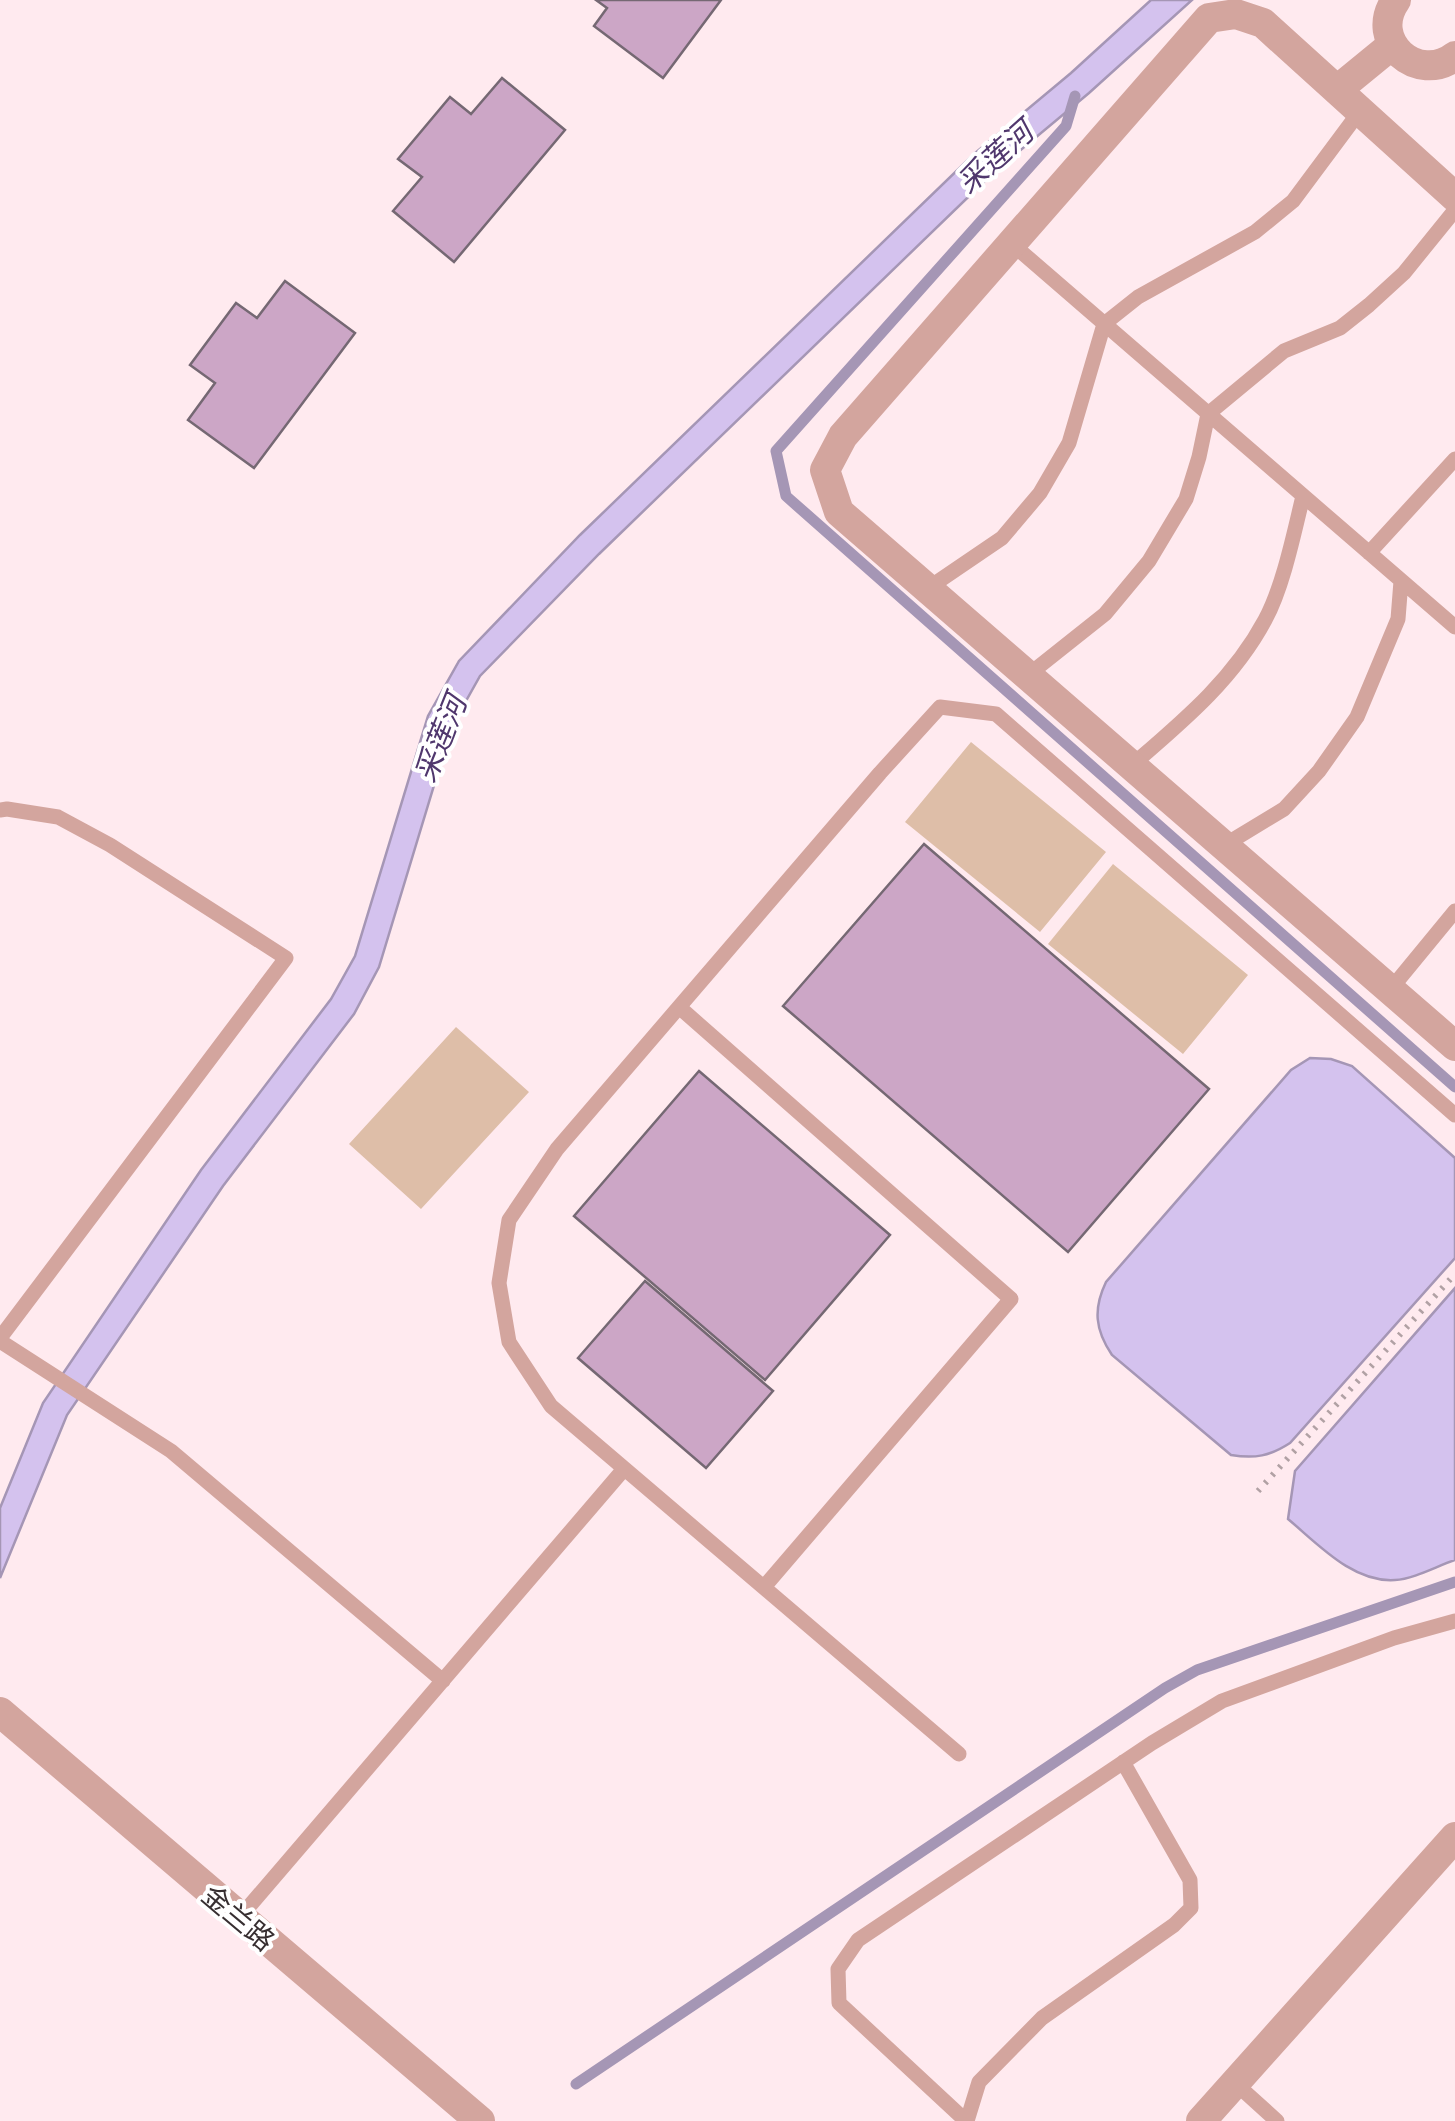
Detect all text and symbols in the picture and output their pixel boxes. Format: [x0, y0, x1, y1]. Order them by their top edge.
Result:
water label: 采莲河 [949, 109, 1043, 199]
water label: 采莲河 [405, 685, 474, 786]
street label: 金兰路 [196, 1877, 282, 1957]

